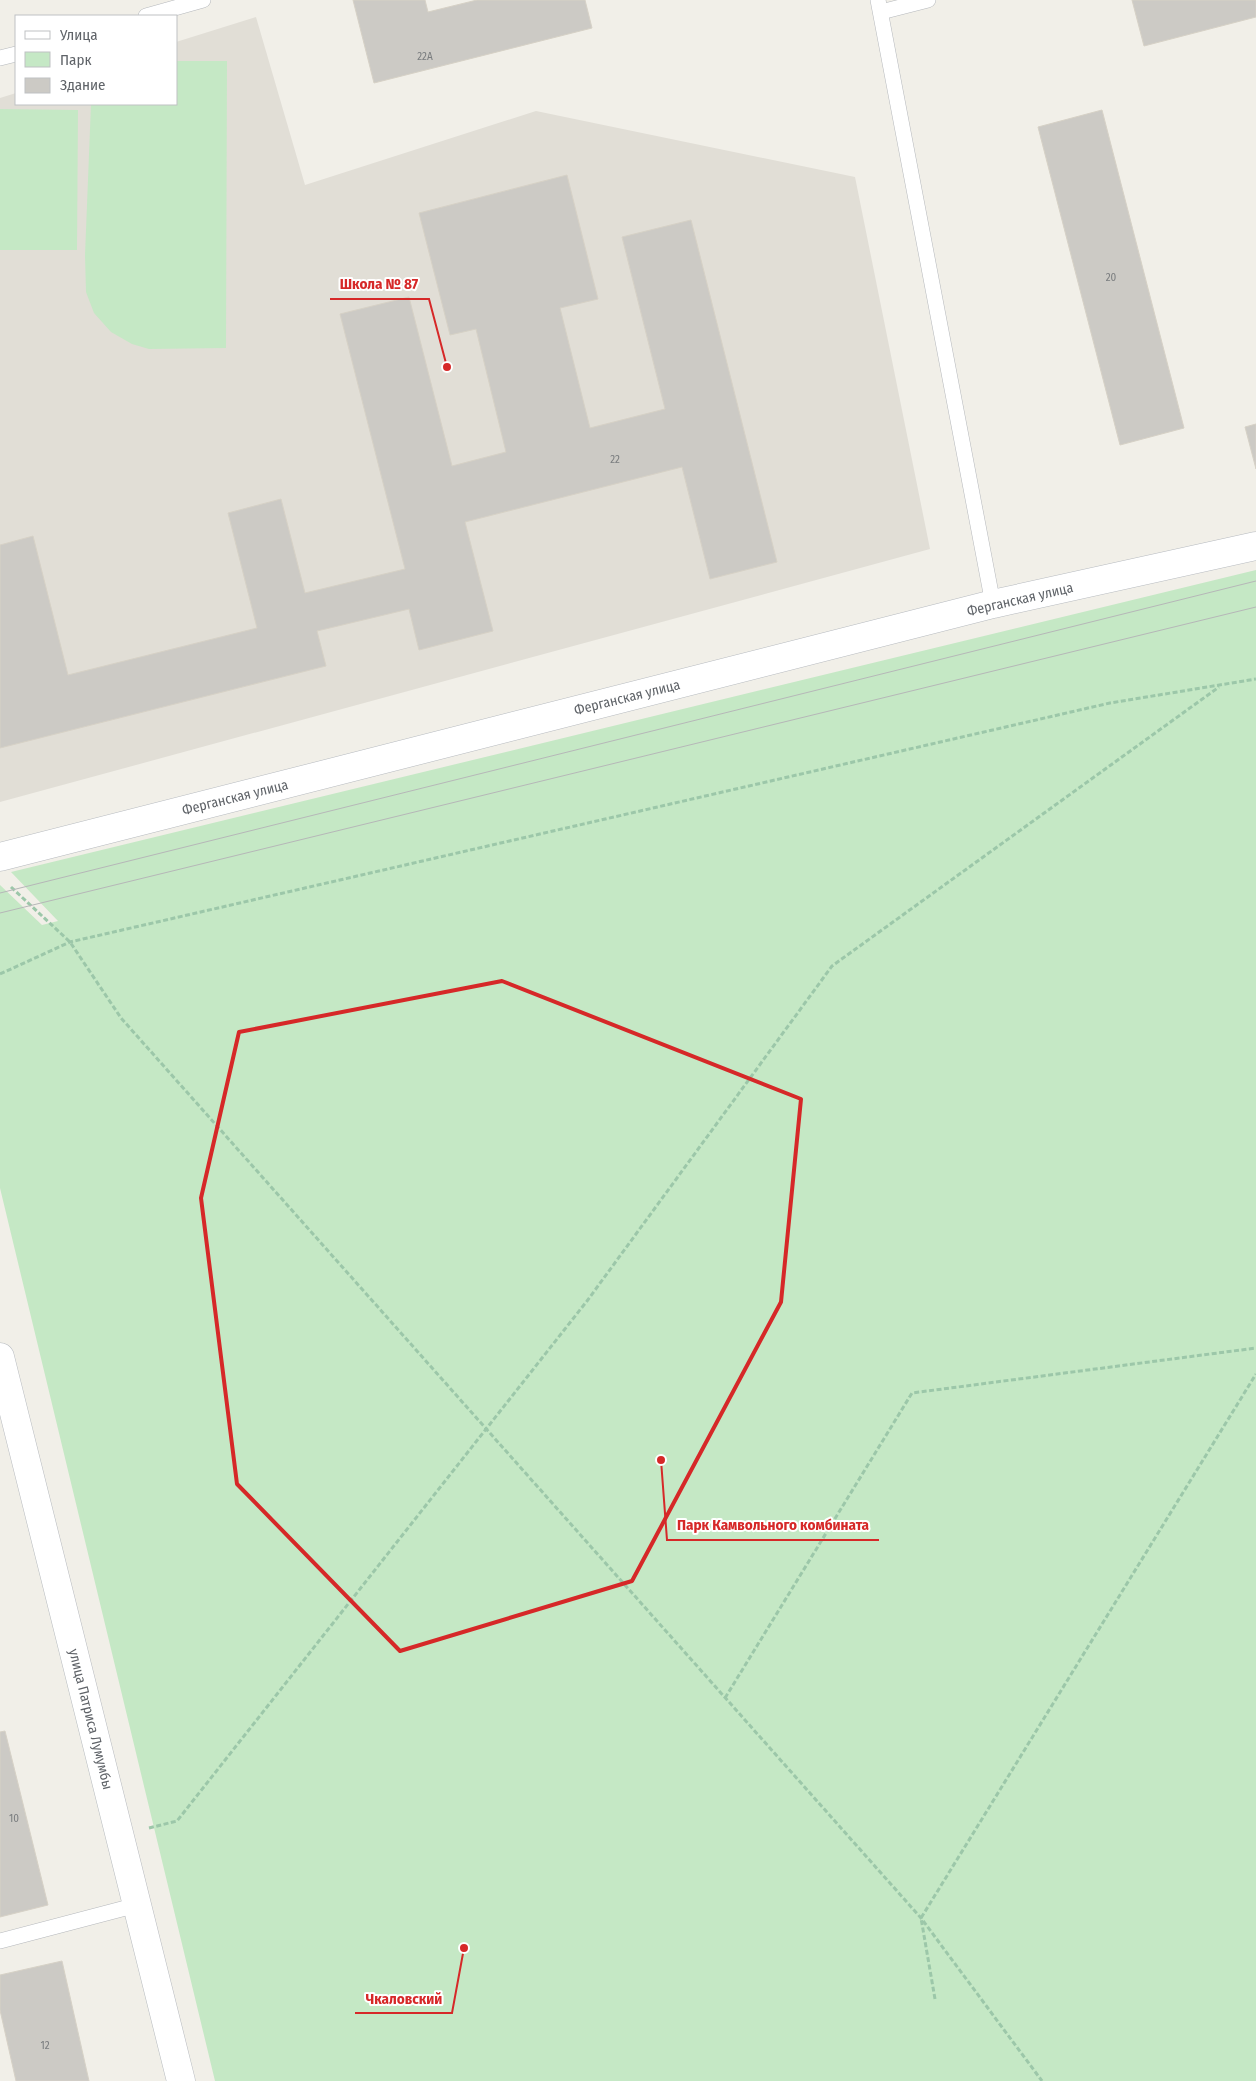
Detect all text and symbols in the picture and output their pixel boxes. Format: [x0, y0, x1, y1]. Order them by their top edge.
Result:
legend [15, 15, 178, 105]
text: Улица [59, 26, 98, 44]
house number: 22А [417, 50, 433, 63]
text: Парк [60, 51, 91, 69]
text: Здание [60, 76, 106, 94]
callout: Школа № 87 [330, 269, 429, 299]
house number: 20 [1106, 271, 1117, 284]
text: Школа № 87 [340, 275, 419, 293]
house number: 22 [610, 453, 620, 466]
street label: Ферганская улица [965, 579, 1075, 620]
street label: Ферганская улица [572, 676, 682, 719]
street label: Ферганская улица [180, 776, 290, 819]
callout: Парк Камвольного комбината [667, 1510, 879, 1540]
text: Парк Камвольного комбината [677, 1516, 870, 1534]
street label: улица Патриса Лумумбы [65, 1647, 116, 1791]
house number: 10 [9, 1812, 19, 1825]
callout: Чкаловский [355, 1983, 452, 2013]
text: Чкаловский [366, 1990, 442, 2008]
house number: 12 [40, 2039, 50, 2052]

